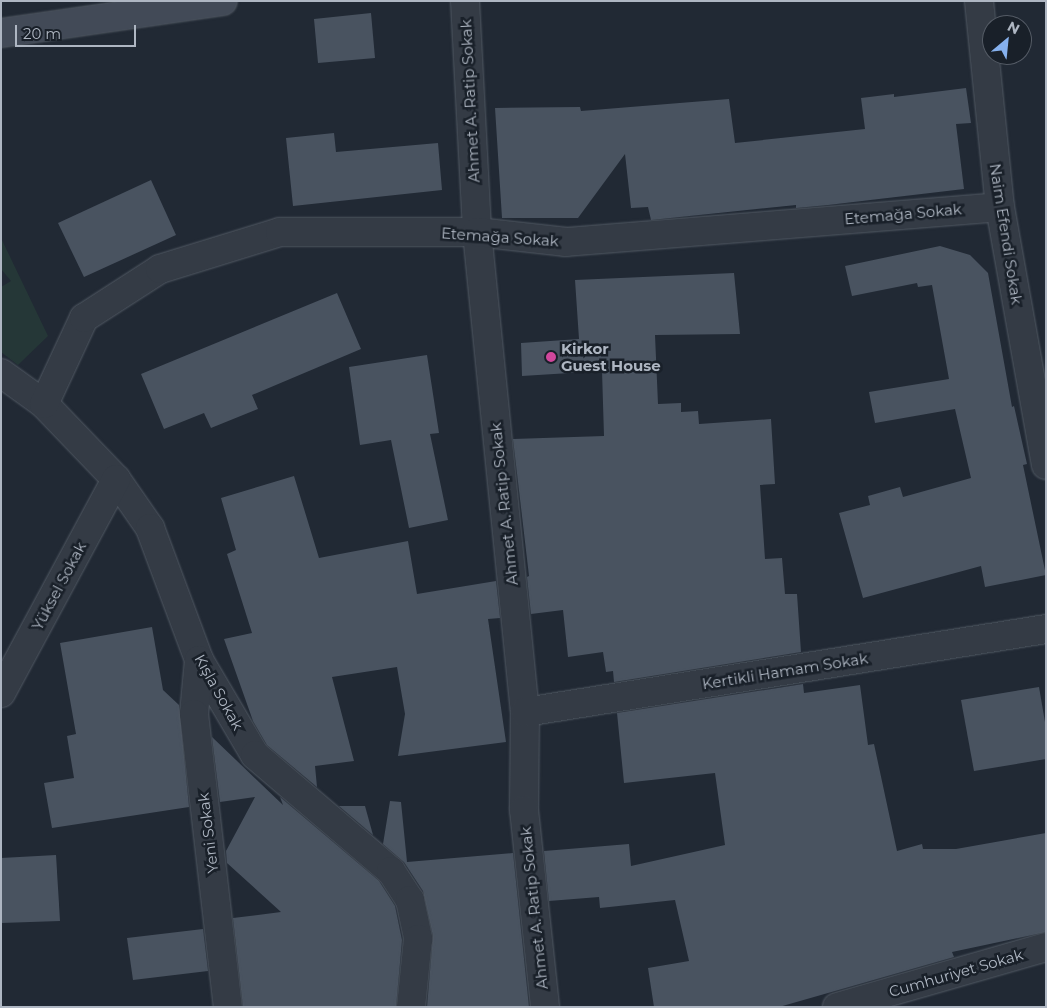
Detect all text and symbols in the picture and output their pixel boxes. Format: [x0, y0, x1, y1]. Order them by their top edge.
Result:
scale bar [18, 15, 139, 47]
north arrow [982, 15, 1032, 65]
text: N [1004, 17, 1023, 38]
street label: Ahmet A. Ratip Sokak [457, 19, 483, 183]
text: 20 m [23, 24, 61, 43]
street label: Naim Efendi Sokak [986, 162, 1026, 306]
street label: Etemağa Sokak [844, 200, 962, 228]
street label: Etemağa Sokak [441, 224, 559, 250]
place label: Kirkor Guest House [561, 339, 661, 374]
marker: Kirkor Guest House [545, 351, 557, 363]
street label: Ahmet A. Ratip Sokak [487, 422, 521, 586]
street label: Yüksel Sokak [28, 539, 90, 633]
street label: Kertikli Hamam Sokak [701, 649, 869, 693]
street label: Kışla Sokak [191, 651, 247, 733]
street label: Yeni Sokak [194, 792, 222, 874]
street label: Ahmet A. Ratip Sokak [517, 826, 551, 990]
street label: Cumhuriyet Sokak [887, 945, 1025, 1001]

